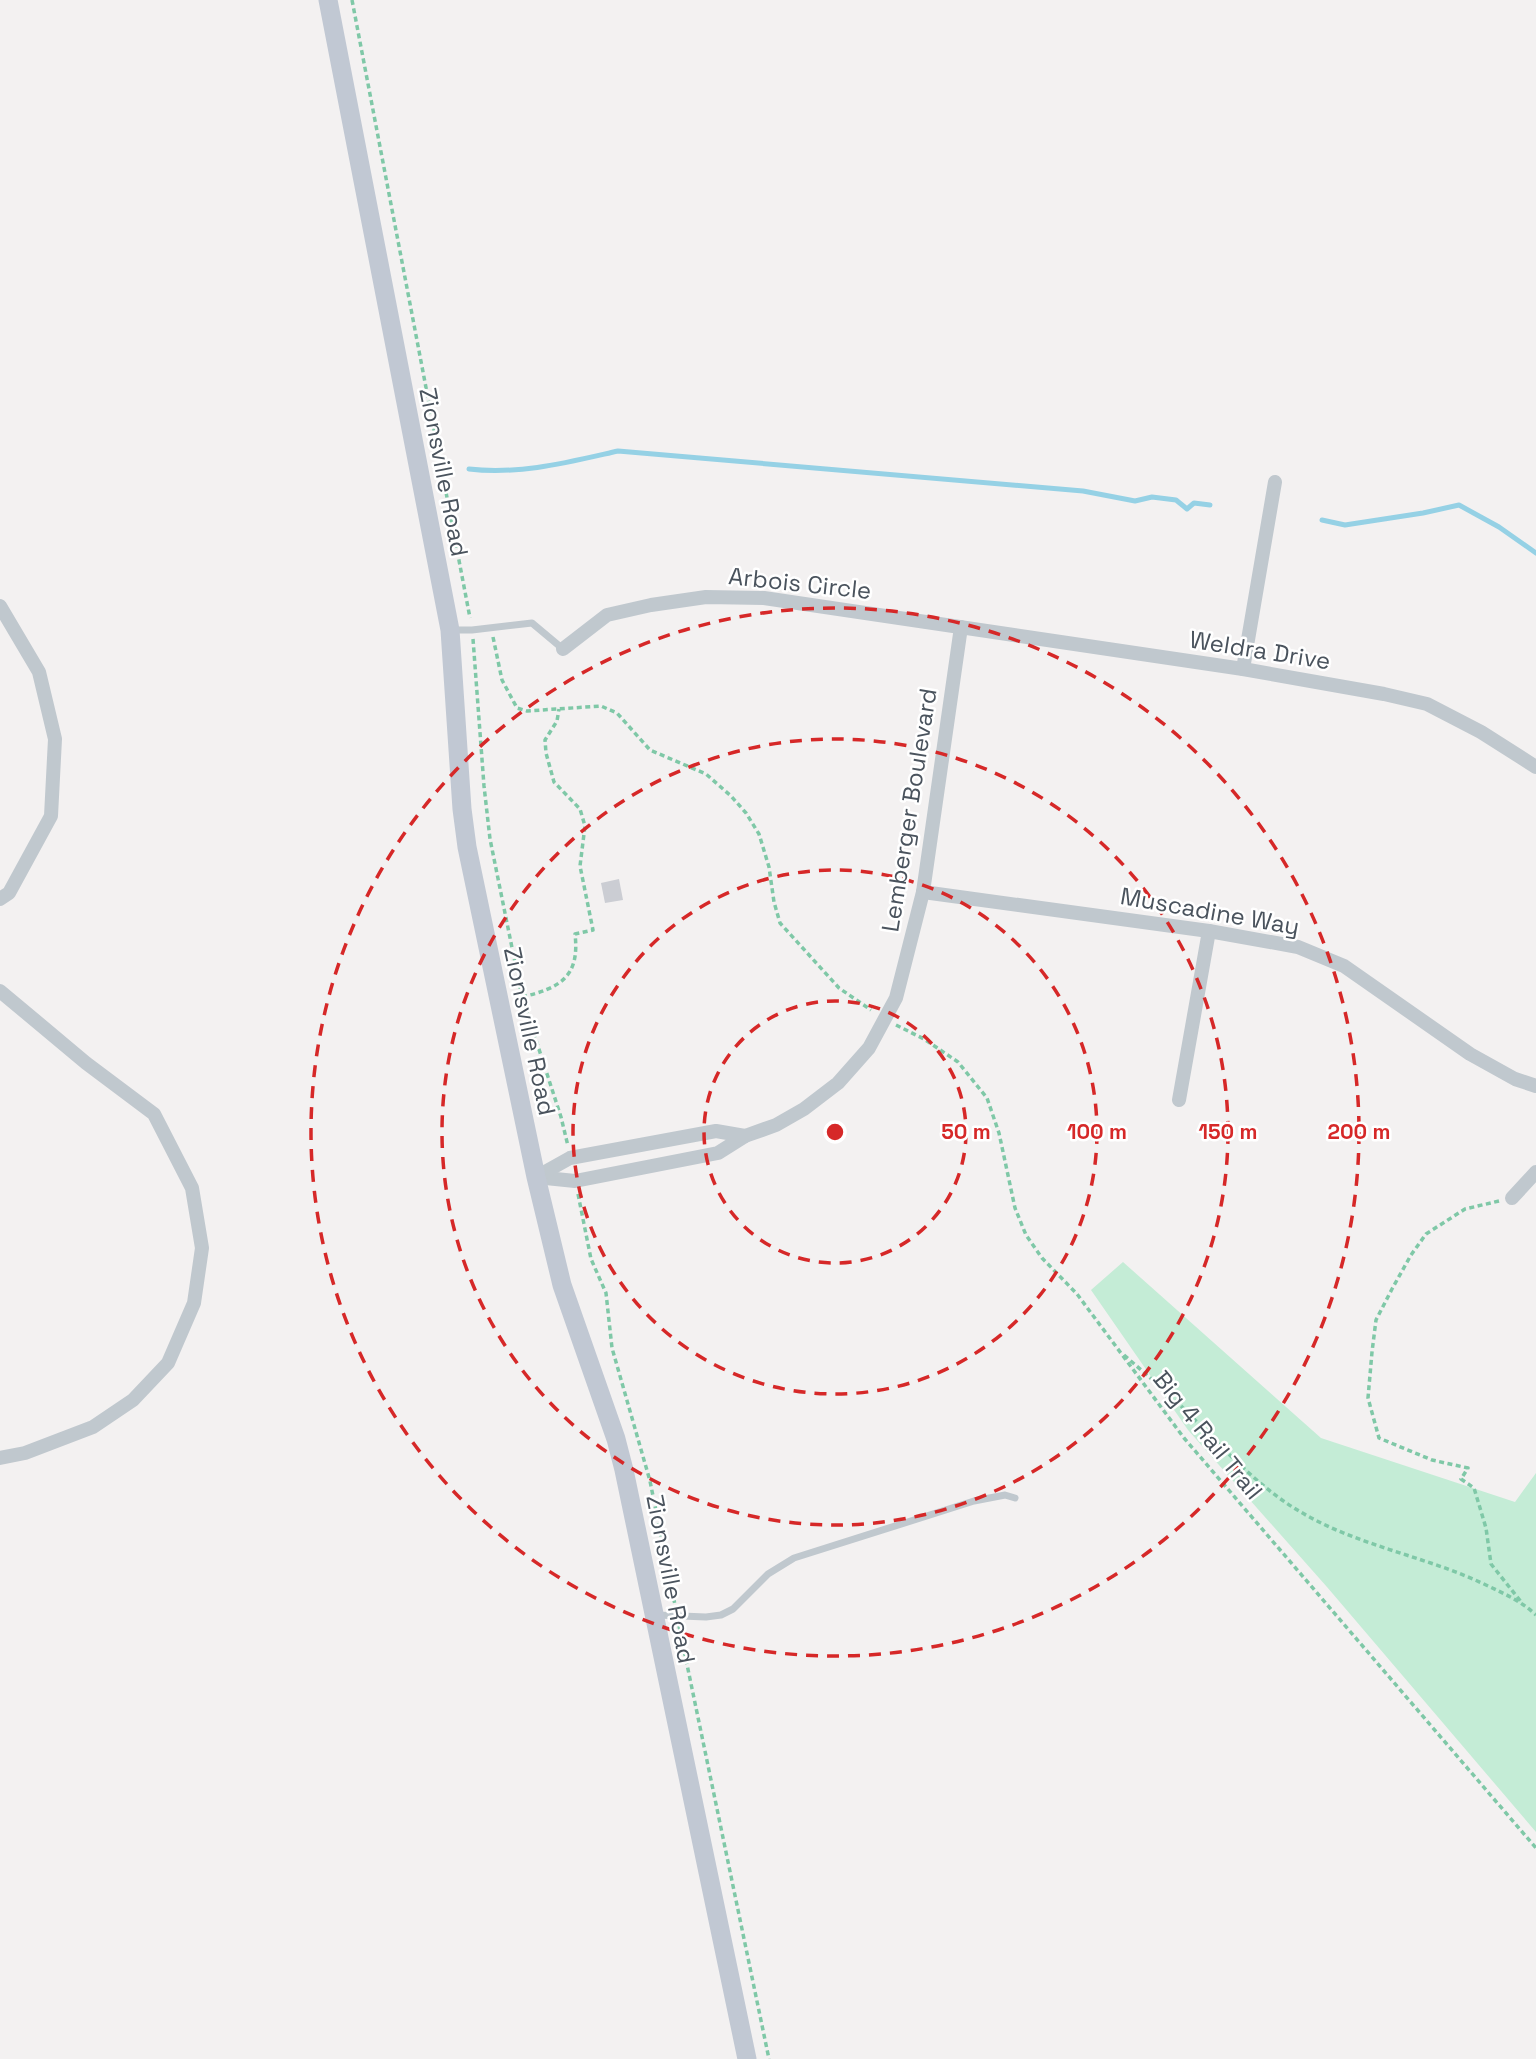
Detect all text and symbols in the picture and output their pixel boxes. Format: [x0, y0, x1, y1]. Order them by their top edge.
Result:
street label: Zionsville Road [412, 385, 476, 559]
street label: Arbois Circle [727, 560, 873, 606]
street label: Weldra Drive [1187, 624, 1333, 676]
street label: Lemberger Boulevard [874, 686, 944, 934]
street label: Muscadine Way [1118, 880, 1302, 942]
street label: Zionsville Road [497, 944, 563, 1118]
text: 50 m [941, 1118, 991, 1145]
text: 100 m [1067, 1118, 1127, 1145]
text: 150 m [1199, 1118, 1257, 1145]
text: 200 m [1328, 1118, 1390, 1145]
centre of rings [823, 1120, 847, 1144]
street label: Big 4 Rail Trail [1146, 1364, 1270, 1506]
street label: Zionsville Road [639, 1492, 703, 1666]

